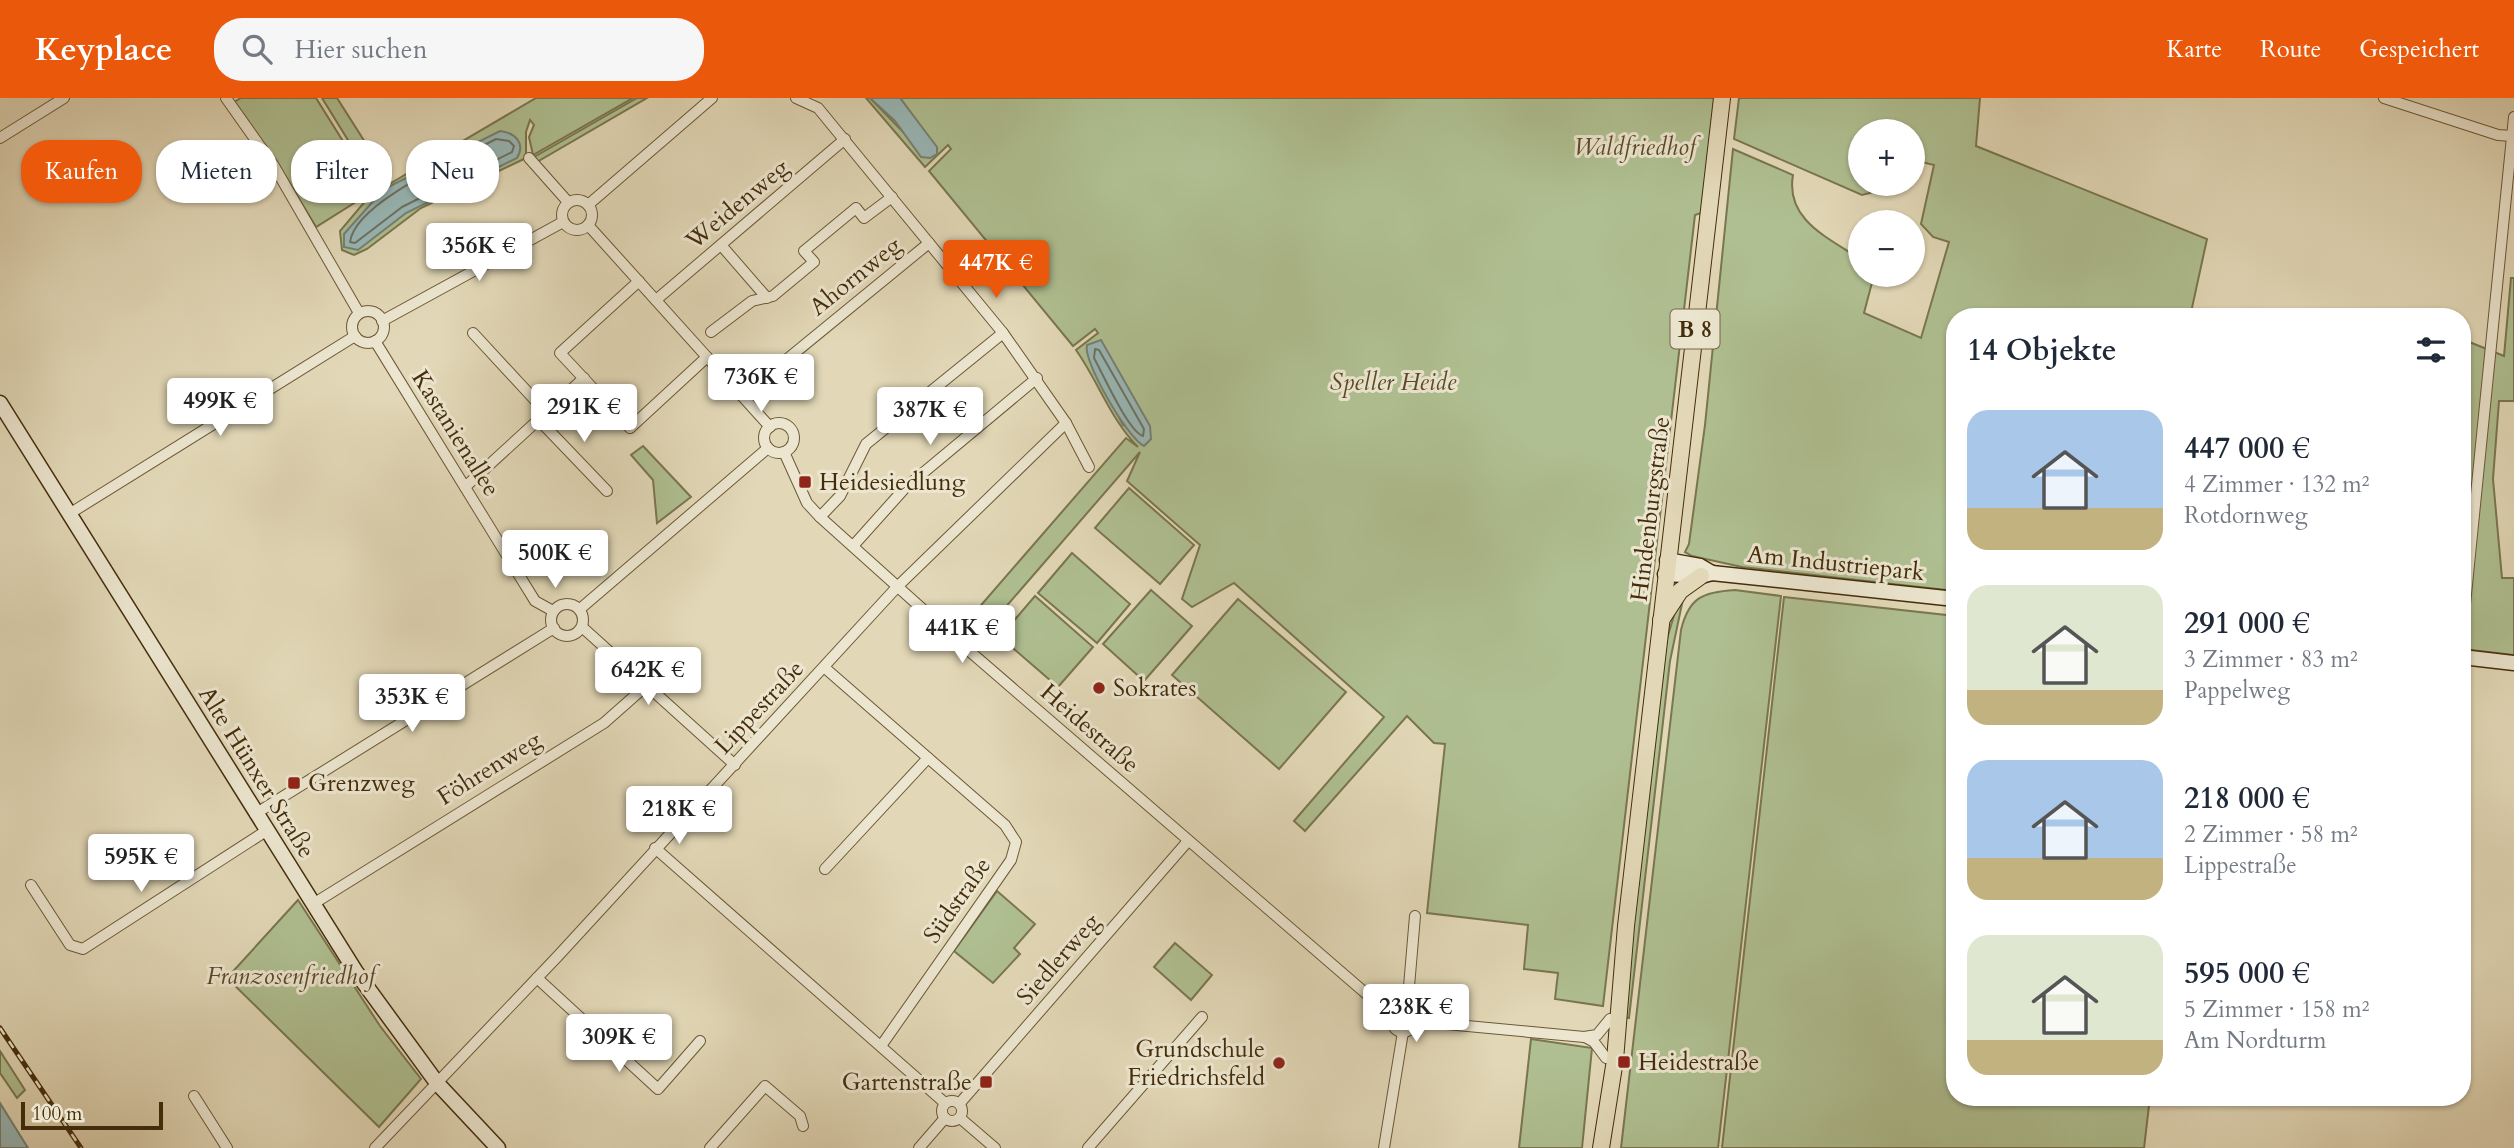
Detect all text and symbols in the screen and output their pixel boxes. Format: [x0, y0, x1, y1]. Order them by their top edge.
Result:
search box [214, 18, 704, 81]
text: Keyplace [35, 27, 172, 72]
icon: search [238, 30, 276, 68]
text: Hier suchen [294, 32, 427, 67]
text: Karte [2167, 33, 2222, 66]
text: Route [2260, 33, 2321, 66]
text: Gespeichert [2359, 33, 2479, 66]
map controls [1848, 119, 1925, 287]
button: + [1848, 119, 1925, 196]
park label: Waldfriedhof [1574, 131, 1701, 164]
chip: Kaufen [21, 140, 142, 203]
chip: Mieten [156, 140, 277, 203]
chip: Filter [291, 140, 392, 203]
chip: Neu [406, 140, 499, 203]
street label: Weidenweg [678, 151, 796, 258]
button: − [1848, 210, 1925, 287]
pin: 356K € [422, 223, 536, 283]
street label: Ahornweg [802, 229, 909, 324]
text: 356K € [442, 230, 516, 261]
pin: 447K € [939, 240, 1053, 300]
text: 447K € [959, 247, 1033, 278]
road number: B 8 [1670, 310, 1720, 348]
text: 14 Objekte [1967, 330, 2117, 371]
icon: filters [2412, 331, 2450, 369]
pin: 736K € [704, 354, 818, 414]
text: 736K € [724, 361, 798, 392]
street label: Kastanienallee [404, 364, 508, 503]
park label: Speller Heide [1330, 366, 1457, 399]
pin: 499K € [163, 378, 277, 438]
pin: 291K € [527, 384, 641, 444]
text: 499K € [183, 385, 257, 416]
pin: 387K € [873, 388, 987, 447]
text: 291K € [547, 391, 621, 422]
text: 387K € [893, 394, 967, 425]
street label: Hindenburgstraße [1623, 415, 1678, 603]
text: 447 000 € [2184, 428, 2310, 469]
icon: home [2023, 438, 2107, 522]
place label: Heidesiedlung [819, 466, 966, 499]
text: 4 Zimmer · 132 m² [2184, 469, 2369, 500]
marker: Heidesiedlung [797, 474, 813, 490]
text: Rotdornweg [2184, 500, 2308, 531]
pin: 500K € [498, 531, 612, 590]
text: 500K € [518, 537, 592, 568]
street label: Am Industriepark [1746, 538, 1927, 589]
text: 291 000 € [2184, 603, 2310, 644]
pin: 441K € [905, 606, 1019, 665]
text: 441K € [925, 612, 999, 643]
icon: home [2023, 613, 2107, 697]
text: 3 Zimmer · 83 m² [2184, 644, 2358, 675]
pin: 642K € [591, 648, 705, 707]
street label: Lippestraße [707, 653, 812, 762]
text: 642K € [611, 654, 685, 685]
place label: Sokrates [1113, 672, 1196, 705]
pin: 353K € [355, 674, 469, 734]
text: Pappelweg [2184, 675, 2290, 706]
street label: Heidestraße [1033, 676, 1146, 781]
street label: Alte Hünxer Straße [190, 680, 323, 865]
marker: Sokrates [1091, 680, 1107, 696]
text: 353K € [375, 681, 449, 712]
street label: Föhrenweg [431, 723, 548, 813]
place label: Grenzweg [308, 767, 415, 800]
marker: Grenzweg [286, 775, 302, 791]
text: 218 000 € [2184, 778, 2310, 819]
pin: 218K € [622, 786, 736, 846]
icon: home [2023, 788, 2107, 872]
text: 218K € [642, 793, 716, 824]
text: 2 Zimmer · 58 m² [2184, 819, 2358, 850]
pin: 595K € [84, 834, 198, 894]
text: 595K € [104, 841, 178, 872]
text: Lippestraße [2184, 850, 2297, 881]
street label: Südstraße [916, 851, 999, 950]
street label: Siedlerweg [1009, 906, 1108, 1012]
text: 595 000 € [2184, 953, 2310, 994]
park label: Franzosenfriedhof [206, 960, 380, 993]
icon: home [2023, 963, 2107, 1047]
pin: 238K € [1359, 984, 1473, 1044]
text: 238K € [1379, 991, 1453, 1022]
text: 5 Zimmer · 158 m² [2184, 994, 2369, 1025]
pin: 309K € [562, 1014, 676, 1074]
text: 309K € [582, 1021, 656, 1052]
text: Am Nordturm [2184, 1025, 2326, 1056]
place label: Grundschule Friedrichsfeld [1127, 1033, 1265, 1094]
place label: Heidestraße [1638, 1046, 1759, 1079]
marker: Heidestraße [1616, 1054, 1632, 1070]
marker: Grundschule Friedrichsfeld [1271, 1055, 1287, 1071]
place label: Gartenstraße [842, 1066, 972, 1099]
marker: Gartenstraße [978, 1074, 994, 1090]
scale bar [21, 1099, 163, 1131]
text: 100 m [32, 1101, 82, 1127]

